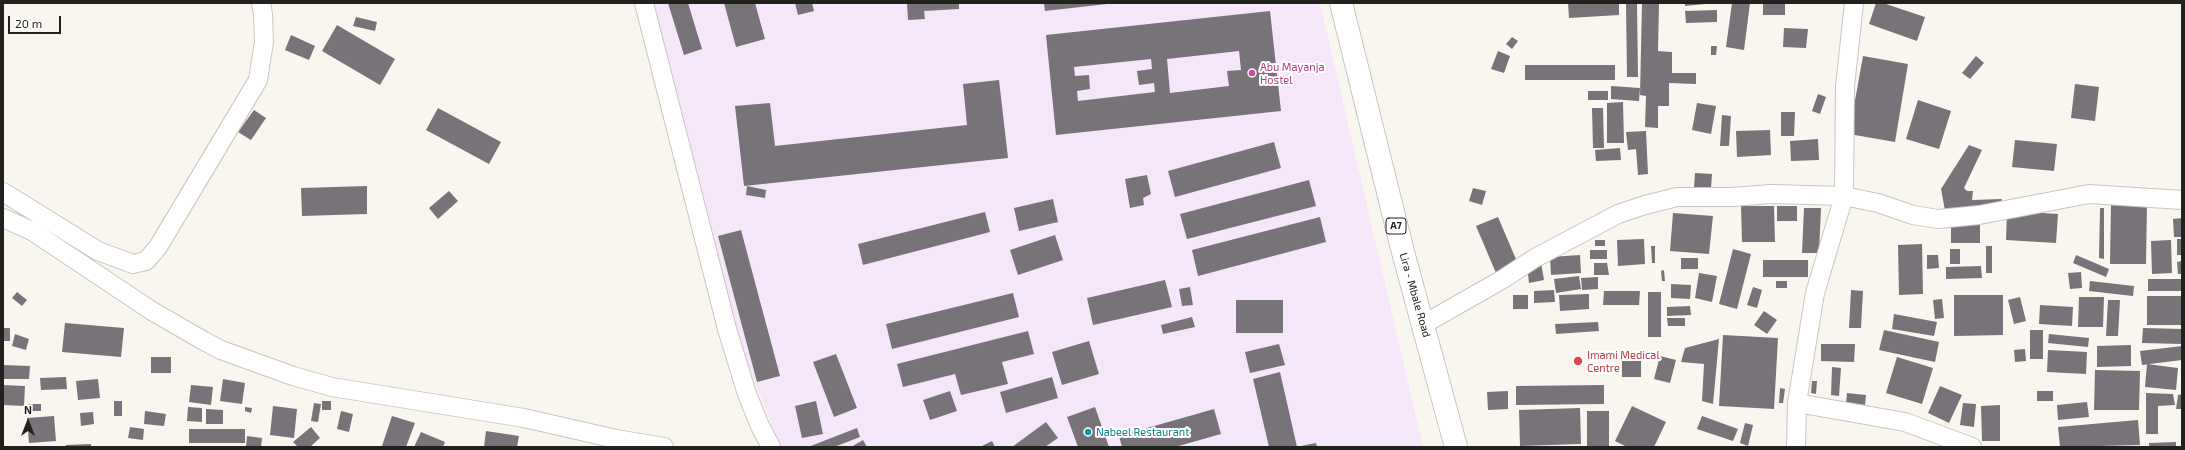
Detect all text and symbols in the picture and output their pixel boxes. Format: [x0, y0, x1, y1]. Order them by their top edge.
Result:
scale bar [10, 8, 63, 34]
text: 20 m [15, 16, 42, 30]
place label: Abu Mayanja Hostel [1260, 60, 1325, 86]
marker: Abu Mayanja Hostel [1247, 68, 1257, 78]
road number: A7 [1386, 218, 1406, 234]
street label: Lira - Mbale Road [1397, 251, 1433, 339]
place label: Imami Medical Centre [1587, 348, 1660, 374]
marker: Imami Medical Centre [1572, 355, 1584, 367]
north arrow [8, 402, 48, 442]
text: N [24, 403, 32, 416]
place label: Nabeel Restaurant [1096, 425, 1189, 439]
marker: Nabeel Restaurant [1083, 427, 1093, 437]

